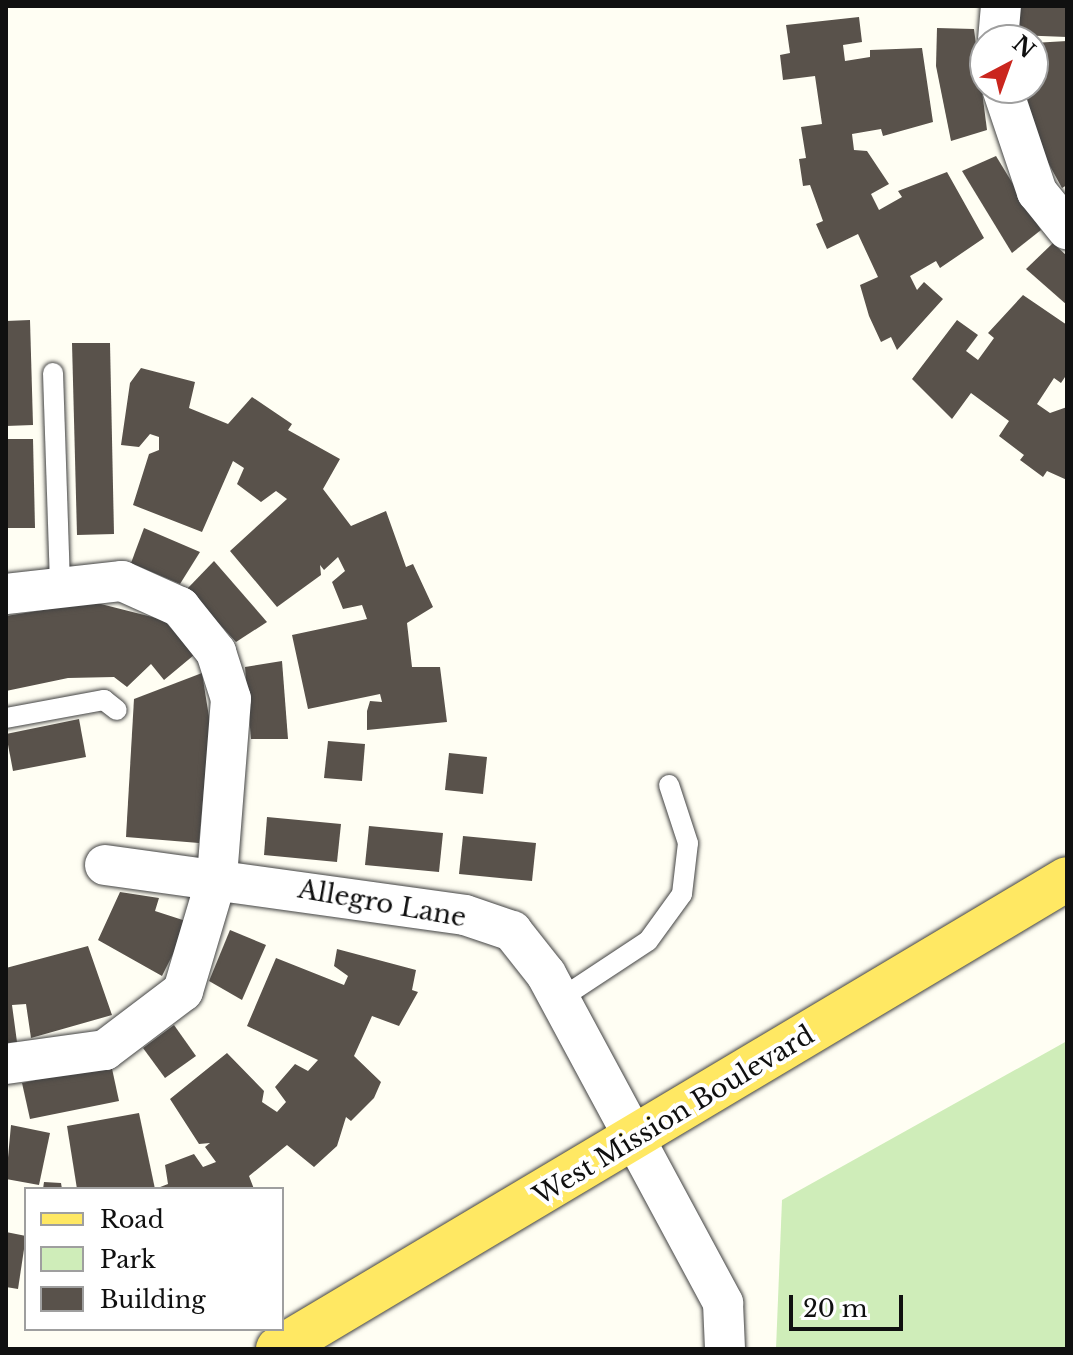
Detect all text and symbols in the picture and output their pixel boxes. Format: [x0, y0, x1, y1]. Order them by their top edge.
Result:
north arrow [969, 24, 1049, 104]
text: N [1007, 30, 1040, 64]
street label: Allegro Lane [296, 874, 468, 934]
street label: West Mission Boulevard [528, 1020, 820, 1212]
legend [24, 1187, 284, 1331]
text: Road [100, 1205, 164, 1234]
text: Park [100, 1245, 156, 1274]
scale bar [793, 1279, 907, 1329]
text: Building [100, 1285, 206, 1314]
text: 20 m [803, 1294, 868, 1323]

